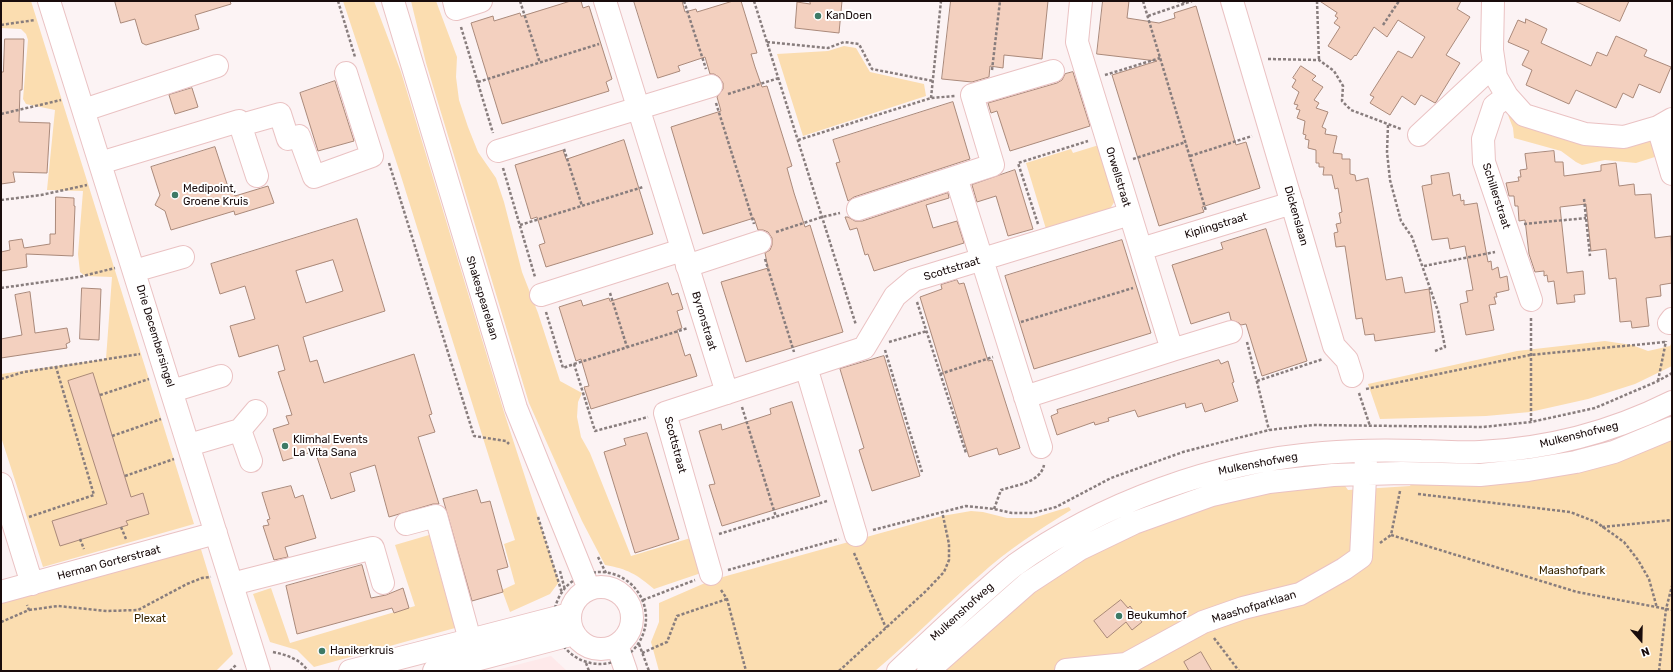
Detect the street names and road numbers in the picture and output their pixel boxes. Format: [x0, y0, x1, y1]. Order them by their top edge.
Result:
street label: Orwellstraat [1103, 145, 1133, 209]
street label: Schillerstraat [1479, 161, 1513, 231]
street label: Dickenslaan [1281, 185, 1311, 247]
street label: Kiplingstraat [1183, 210, 1249, 242]
street label: Shakespearelaan [463, 254, 501, 342]
street label: Scottstraat [922, 254, 982, 284]
street label: Drie Decembersingel [133, 283, 177, 389]
street label: Byronstraat [689, 290, 719, 352]
street label: Scottstraat [661, 415, 689, 475]
street label: Mulkenshofweg [1538, 419, 1620, 451]
street label: Mulkenshofweg [1217, 450, 1299, 478]
street label: Herman Gorterstraat [56, 543, 162, 583]
street label: Mulkenshofweg [928, 580, 996, 644]
street label: Maashofparklaan [1210, 588, 1298, 626]

